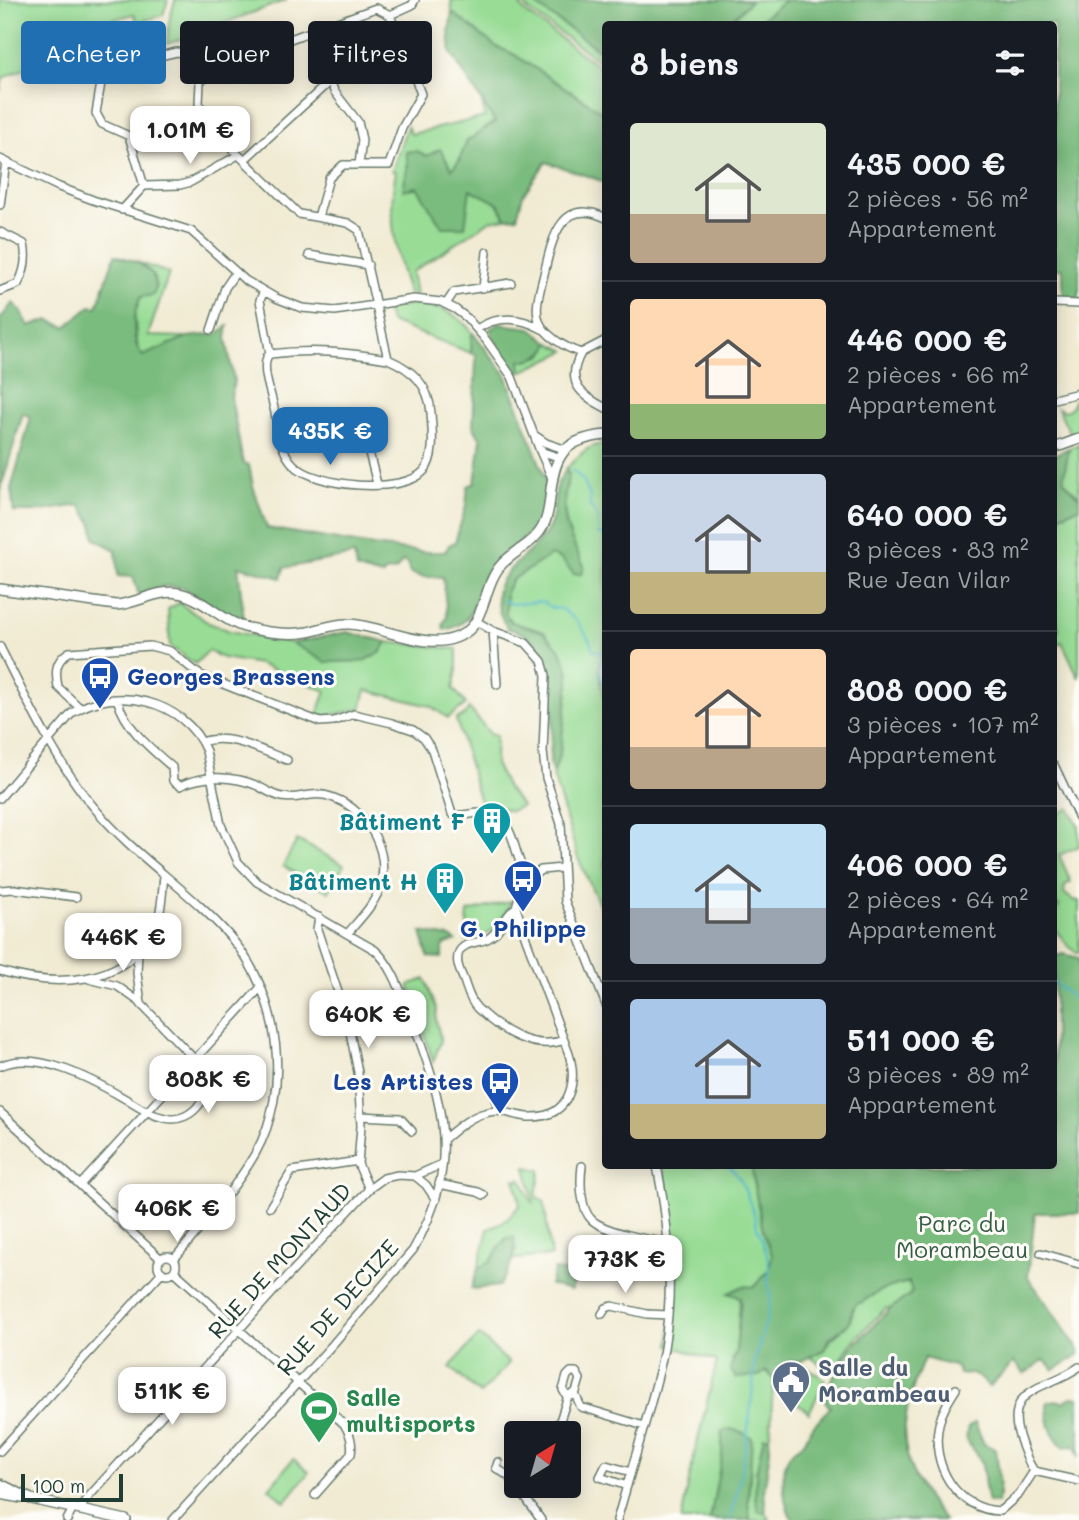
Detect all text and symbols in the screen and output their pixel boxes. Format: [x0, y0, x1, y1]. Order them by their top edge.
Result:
chip: Acheter [21, 21, 166, 84]
chip: Louer [180, 21, 294, 84]
chip: Filtres [308, 21, 432, 84]
text: 8 biens [630, 43, 739, 83]
icon: filters [991, 44, 1029, 82]
pin: 1.01M € [125, 106, 255, 166]
text: 1.01M € [146, 114, 234, 144]
text: 435 000 € [847, 143, 1005, 183]
icon: home [686, 151, 770, 235]
text: 2 pièces · 56 m² [847, 183, 1028, 213]
text: Appartement [847, 213, 997, 243]
text: 446 000 € [847, 319, 1007, 359]
icon: home [686, 327, 770, 411]
text: 2 pièces · 66 m² [847, 359, 1029, 389]
text: Appartement [847, 389, 997, 419]
pin: 435K € [273, 407, 387, 467]
text: 435K € [288, 415, 372, 445]
text: 640 000 € [847, 494, 1007, 534]
icon: home [686, 502, 770, 586]
text: 3 pièces · 83 m² [847, 534, 1029, 564]
text: Rue Jean Vilar [847, 564, 1011, 594]
bus stop icon: Georges Brassens [79, 655, 121, 710]
place label: Georges Brassens [127, 661, 335, 691]
text: 808 000 € [847, 669, 1007, 709]
icon: home [686, 677, 770, 761]
text: 3 pièces · 107 m² [847, 709, 1039, 739]
text: Appartement [847, 739, 997, 769]
building icon: Bâtiment F [471, 800, 513, 855]
place label: Bâtiment F [339, 806, 465, 836]
text: 406 000 € [847, 844, 1007, 884]
icon: home [686, 852, 770, 936]
bus stop icon: G. Philippe [502, 858, 544, 913]
building icon: Bâtiment H [424, 860, 466, 915]
place label: Bâtiment H [288, 866, 418, 896]
text: 2 pièces · 64 m² [847, 884, 1028, 914]
place label: G. Philippe [460, 913, 586, 943]
pin: 446K € [66, 914, 180, 973]
text: Appartement [847, 914, 997, 944]
text: 446K € [80, 921, 166, 951]
pin: 640K € [311, 990, 425, 1050]
text: 640K € [325, 998, 411, 1028]
text: 511 000 € [847, 1019, 995, 1059]
icon: home [686, 1027, 770, 1111]
pin: 808K € [151, 1056, 265, 1115]
text: 3 pièces · 89 m² [847, 1059, 1029, 1089]
bus stop icon: Les Artistes [479, 1060, 521, 1115]
text: 808K € [165, 1063, 251, 1093]
place label: Les Artistes [333, 1066, 473, 1096]
text: Appartement [847, 1089, 997, 1119]
street label: RUE DE MONTAUD [201, 1176, 357, 1344]
pin: 406K € [120, 1184, 234, 1244]
text: 406K € [134, 1192, 220, 1222]
park label: Parc du Morambeau [896, 1208, 1028, 1264]
street label: RUE DE DECIZE [270, 1233, 404, 1381]
pin: 773K € [568, 1236, 682, 1295]
text: 773K € [584, 1243, 666, 1273]
place label: Salle du Morambeau [818, 1352, 951, 1408]
public building icon: Salle du Morambeau [770, 1359, 812, 1414]
pin: 511K € [115, 1368, 229, 1427]
text: 511K € [134, 1375, 210, 1405]
place label: Salle multisports [346, 1382, 475, 1438]
sports icon: Salle multisports [298, 1389, 340, 1444]
north arrow [504, 1421, 581, 1498]
map controls [504, 1421, 581, 1498]
scale bar [21, 1471, 122, 1503]
text: 100 m [32, 1473, 85, 1498]

